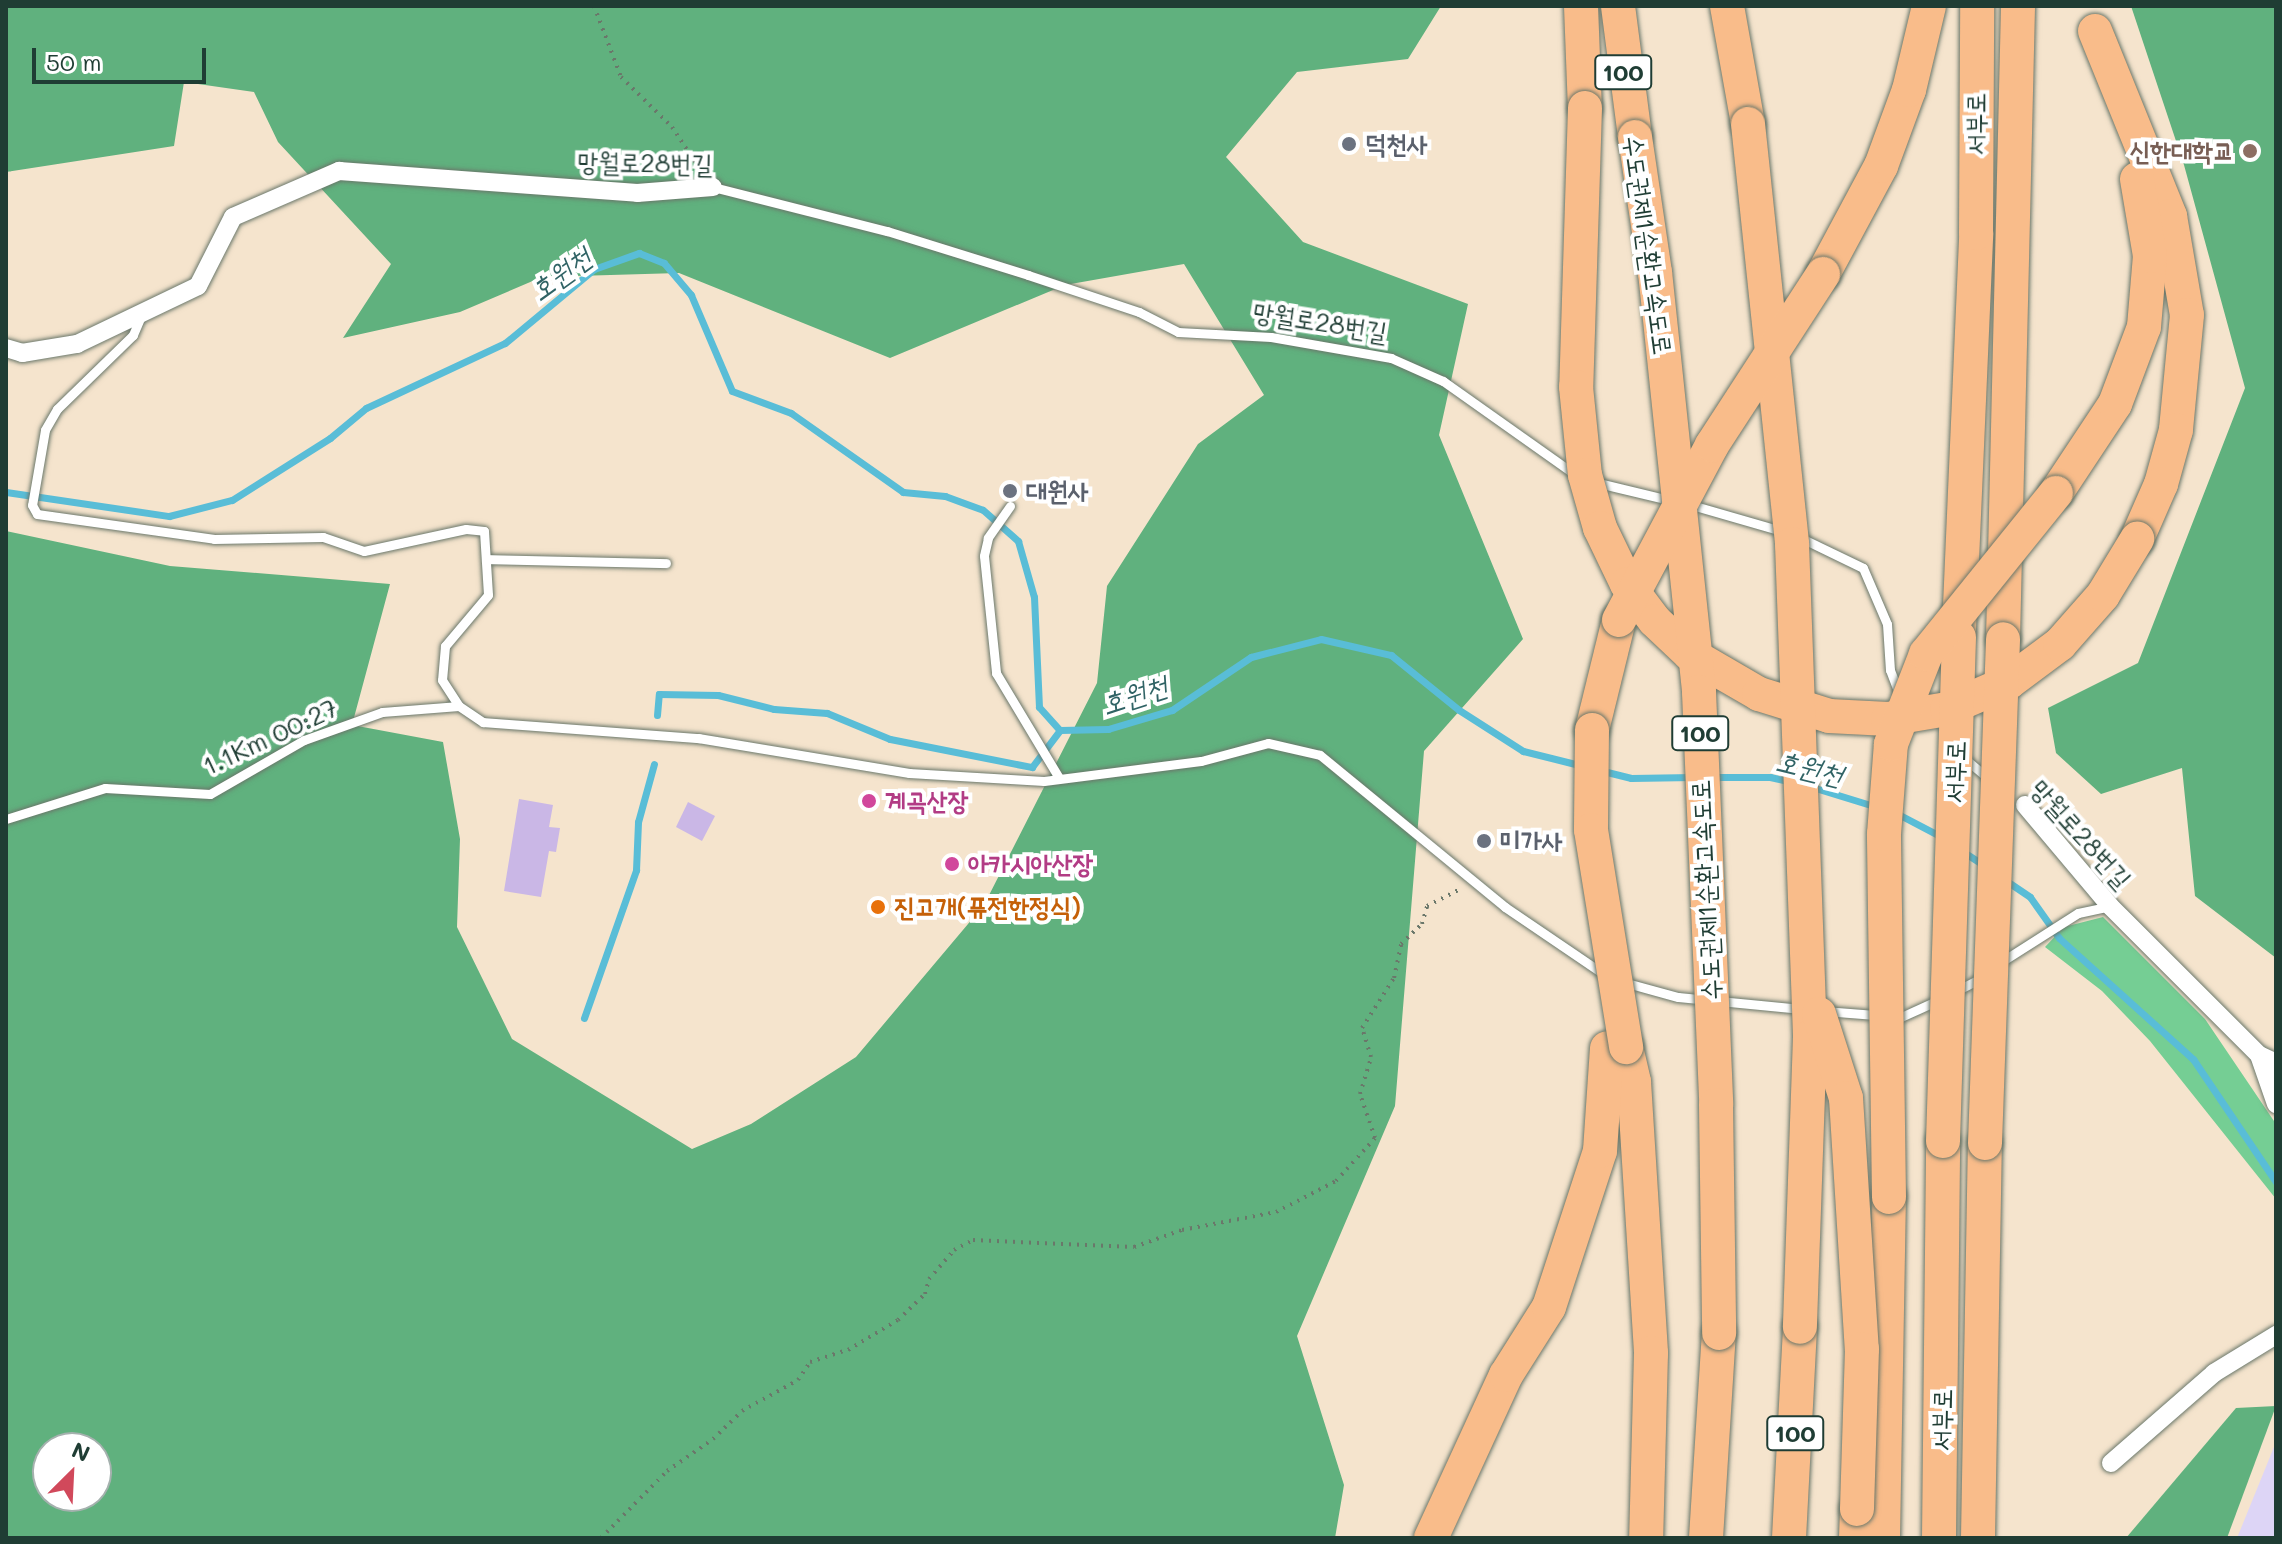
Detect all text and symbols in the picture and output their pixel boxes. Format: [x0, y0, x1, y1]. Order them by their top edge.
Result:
scale bar [36, 32, 210, 82]
text: 50 m [46, 46, 102, 77]
road number: 100 [1593, 52, 1653, 92]
street label: 서부로 [1960, 93, 1992, 155]
place label: 덕천사 [1365, 128, 1428, 160]
street label: 수도권제1순환고속도로 [1617, 133, 1679, 357]
marker: 덕천사 [1340, 135, 1358, 153]
place label: 신한대학교 [2129, 135, 2234, 167]
marker: 신한대학교 [2241, 142, 2259, 160]
street label: 망월로28번길 [577, 146, 713, 180]
water label: 호원천 [523, 240, 597, 306]
street label: 망월로28번길 [1251, 296, 1389, 348]
place label: 대원사 [1026, 475, 1089, 507]
marker: 대원사 [1001, 482, 1019, 500]
water label: 호원천 [1097, 668, 1171, 720]
street label: 1.1Km 00:27 [198, 692, 342, 782]
road number: 100 [1670, 713, 1730, 753]
street label: 서부로 [1938, 740, 1972, 804]
water label: 호원천 [1773, 743, 1847, 791]
street label: 망월로28번길 [2024, 773, 2138, 895]
street label: 수도권제1순환고속도로 [1685, 779, 1727, 1001]
place label: 계곡산장 [885, 785, 969, 817]
marker: 계곡산장 [860, 792, 878, 810]
place label: 미가사 [1500, 825, 1563, 857]
marker: 미가사 [1475, 832, 1493, 850]
place label: 아카시아산장 [968, 848, 1094, 880]
marker: 아카시아산장 [943, 855, 961, 873]
place label: 진고개(퓨전한정식) [894, 891, 1081, 923]
marker: 진고개(퓨전한정식) [869, 898, 887, 916]
street label: 서부로 [1926, 1388, 1958, 1452]
road number: 100 [1765, 1413, 1825, 1453]
north arrow [32, 1432, 112, 1512]
text: N [68, 1435, 95, 1468]

